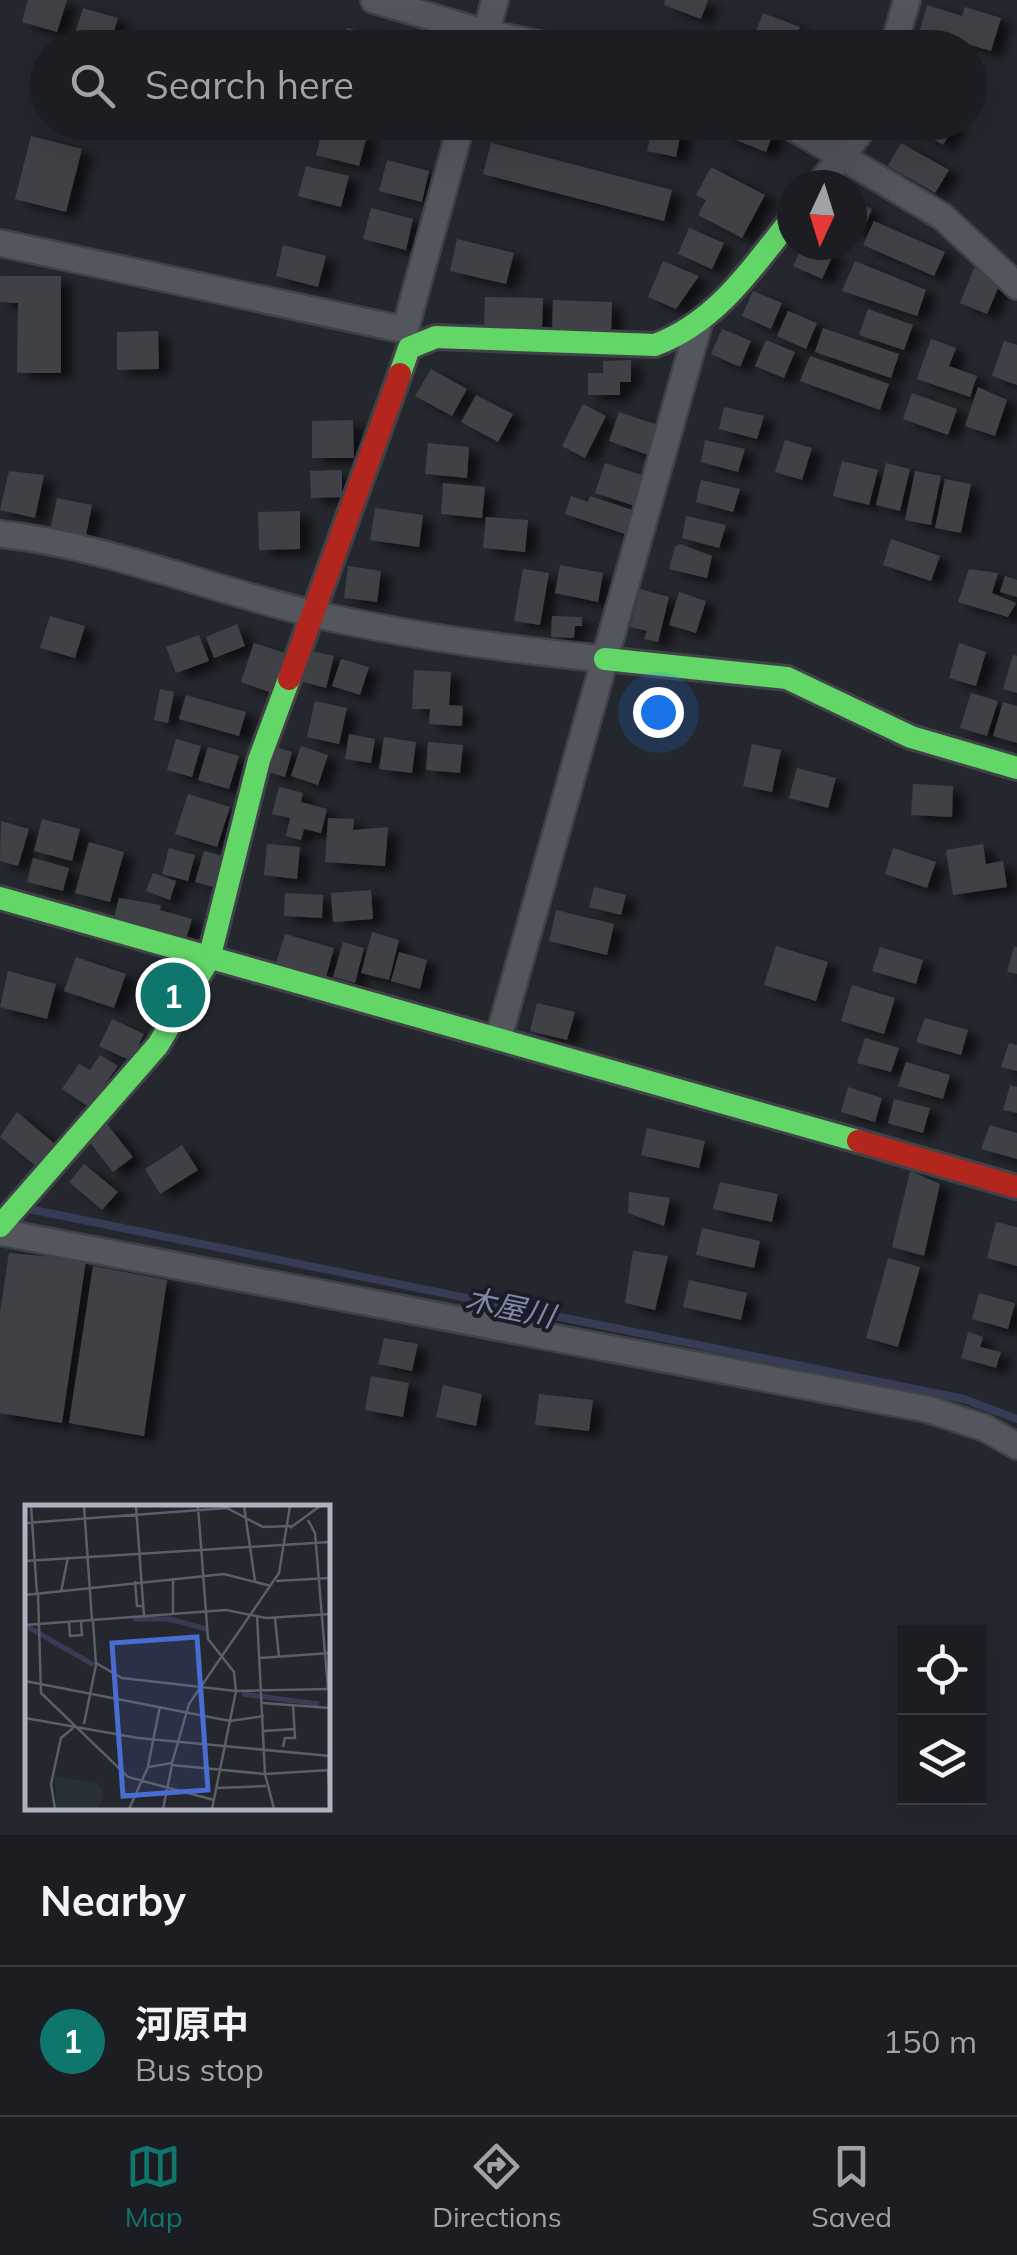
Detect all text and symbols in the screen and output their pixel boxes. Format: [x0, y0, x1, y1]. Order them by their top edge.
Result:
search box [30, 30, 987, 140]
icon: search [65, 58, 120, 113]
text: Search here [145, 61, 354, 109]
north arrow [777, 170, 867, 260]
your location [633, 687, 684, 738]
pin: 1 [140, 958, 206, 1032]
water label: 木屋川 [462, 1279, 561, 1336]
inset map [25, 1505, 330, 1810]
map controls [897, 1625, 987, 1805]
button: locate [897, 1625, 987, 1715]
button: layers [897, 1715, 987, 1805]
text: Nearby [40, 1874, 186, 1927]
text: 河原中 [135, 2000, 249, 2048]
text: 1 [63, 2021, 82, 2061]
text: 150 m [883, 2021, 977, 2061]
text: Bus stop [135, 2049, 264, 2089]
tab: Map [125, 2139, 182, 2234]
tab: Directions [432, 2139, 562, 2234]
tab: Saved [811, 2139, 892, 2234]

